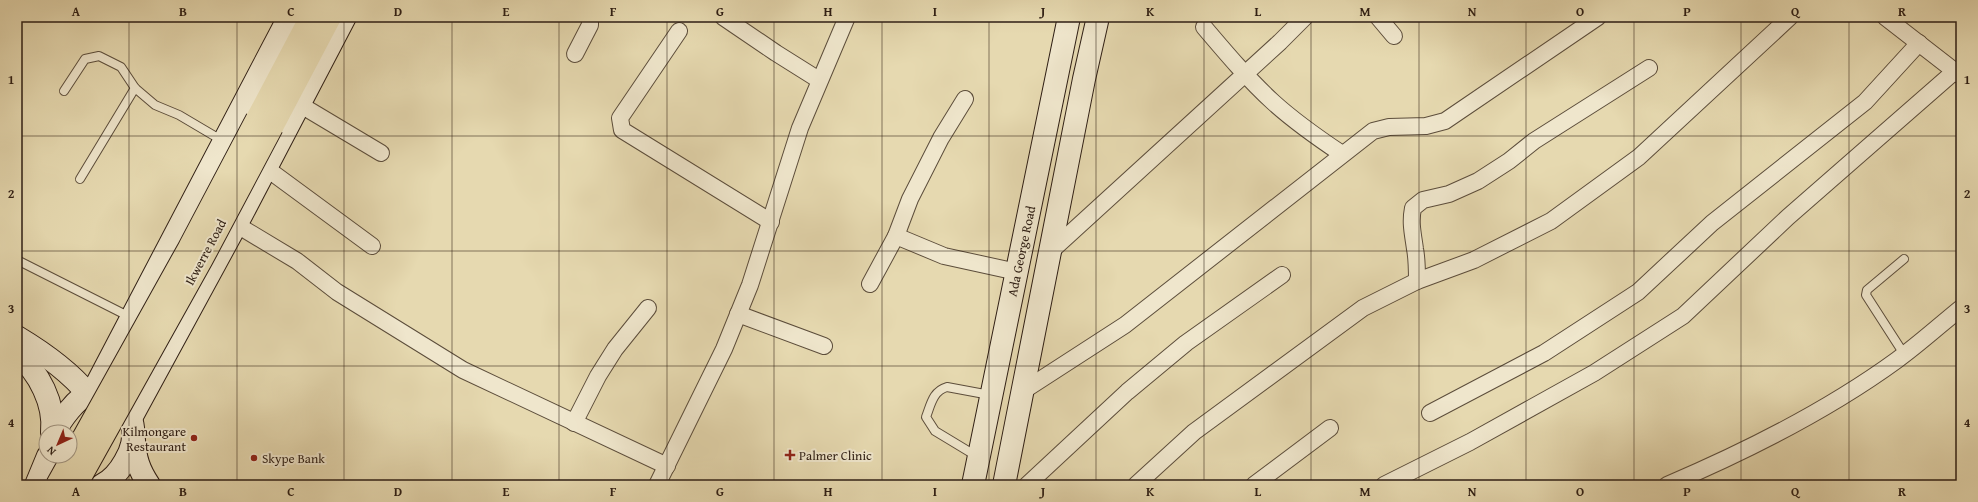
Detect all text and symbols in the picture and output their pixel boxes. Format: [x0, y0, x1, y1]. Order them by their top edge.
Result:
text: A [72, 2, 81, 21]
text: B [179, 2, 187, 21]
text: C [287, 2, 295, 21]
text: D [394, 2, 402, 21]
text: E [503, 2, 510, 21]
text: F [610, 2, 617, 21]
text: G [716, 2, 724, 21]
text: H [823, 2, 833, 21]
text: I [933, 2, 937, 21]
text: J [1039, 2, 1046, 21]
text: K [1146, 2, 1155, 21]
text: L [1255, 2, 1262, 21]
text: M [1359, 2, 1371, 21]
text: N [1468, 2, 1477, 21]
text: O [1576, 2, 1584, 21]
text: P [1683, 2, 1691, 21]
text: Q [1791, 2, 1801, 21]
text: R [1898, 2, 1907, 21]
text: 1 [8, 70, 14, 89]
text: 1 [1964, 70, 1970, 89]
text: 2 [8, 184, 15, 203]
text: 2 [1964, 184, 1971, 203]
street label: Ada George Road [1003, 204, 1040, 298]
street label: Ikwerre Road [180, 216, 231, 289]
text: 3 [8, 299, 14, 318]
text: 3 [1964, 299, 1970, 318]
text: 4 [8, 413, 15, 432]
text: 4 [1964, 413, 1971, 432]
place label: Kilmongare Restaurant [123, 422, 186, 456]
north arrow [38, 424, 78, 464]
marker: Kilmongare Restaurant [189, 433, 199, 443]
text: N [42, 442, 59, 460]
place label: Palmer Clinic [799, 446, 872, 465]
place label: Skype Bank [262, 449, 325, 468]
marker: Palmer Clinic [784, 449, 796, 461]
marker: Skype Bank [249, 453, 259, 463]
text: A [72, 482, 81, 501]
text: B [179, 482, 187, 501]
text: C [287, 482, 295, 501]
text: D [394, 482, 402, 501]
text: E [503, 482, 510, 501]
text: F [610, 482, 617, 501]
text: G [716, 482, 724, 501]
text: H [823, 482, 833, 501]
text: I [933, 482, 937, 501]
text: J [1039, 482, 1046, 501]
text: K [1146, 482, 1155, 501]
text: L [1255, 482, 1262, 501]
text: M [1359, 482, 1371, 501]
text: N [1468, 482, 1477, 501]
text: O [1576, 482, 1584, 501]
text: P [1683, 482, 1691, 501]
text: Q [1791, 482, 1801, 501]
text: R [1898, 482, 1907, 501]

